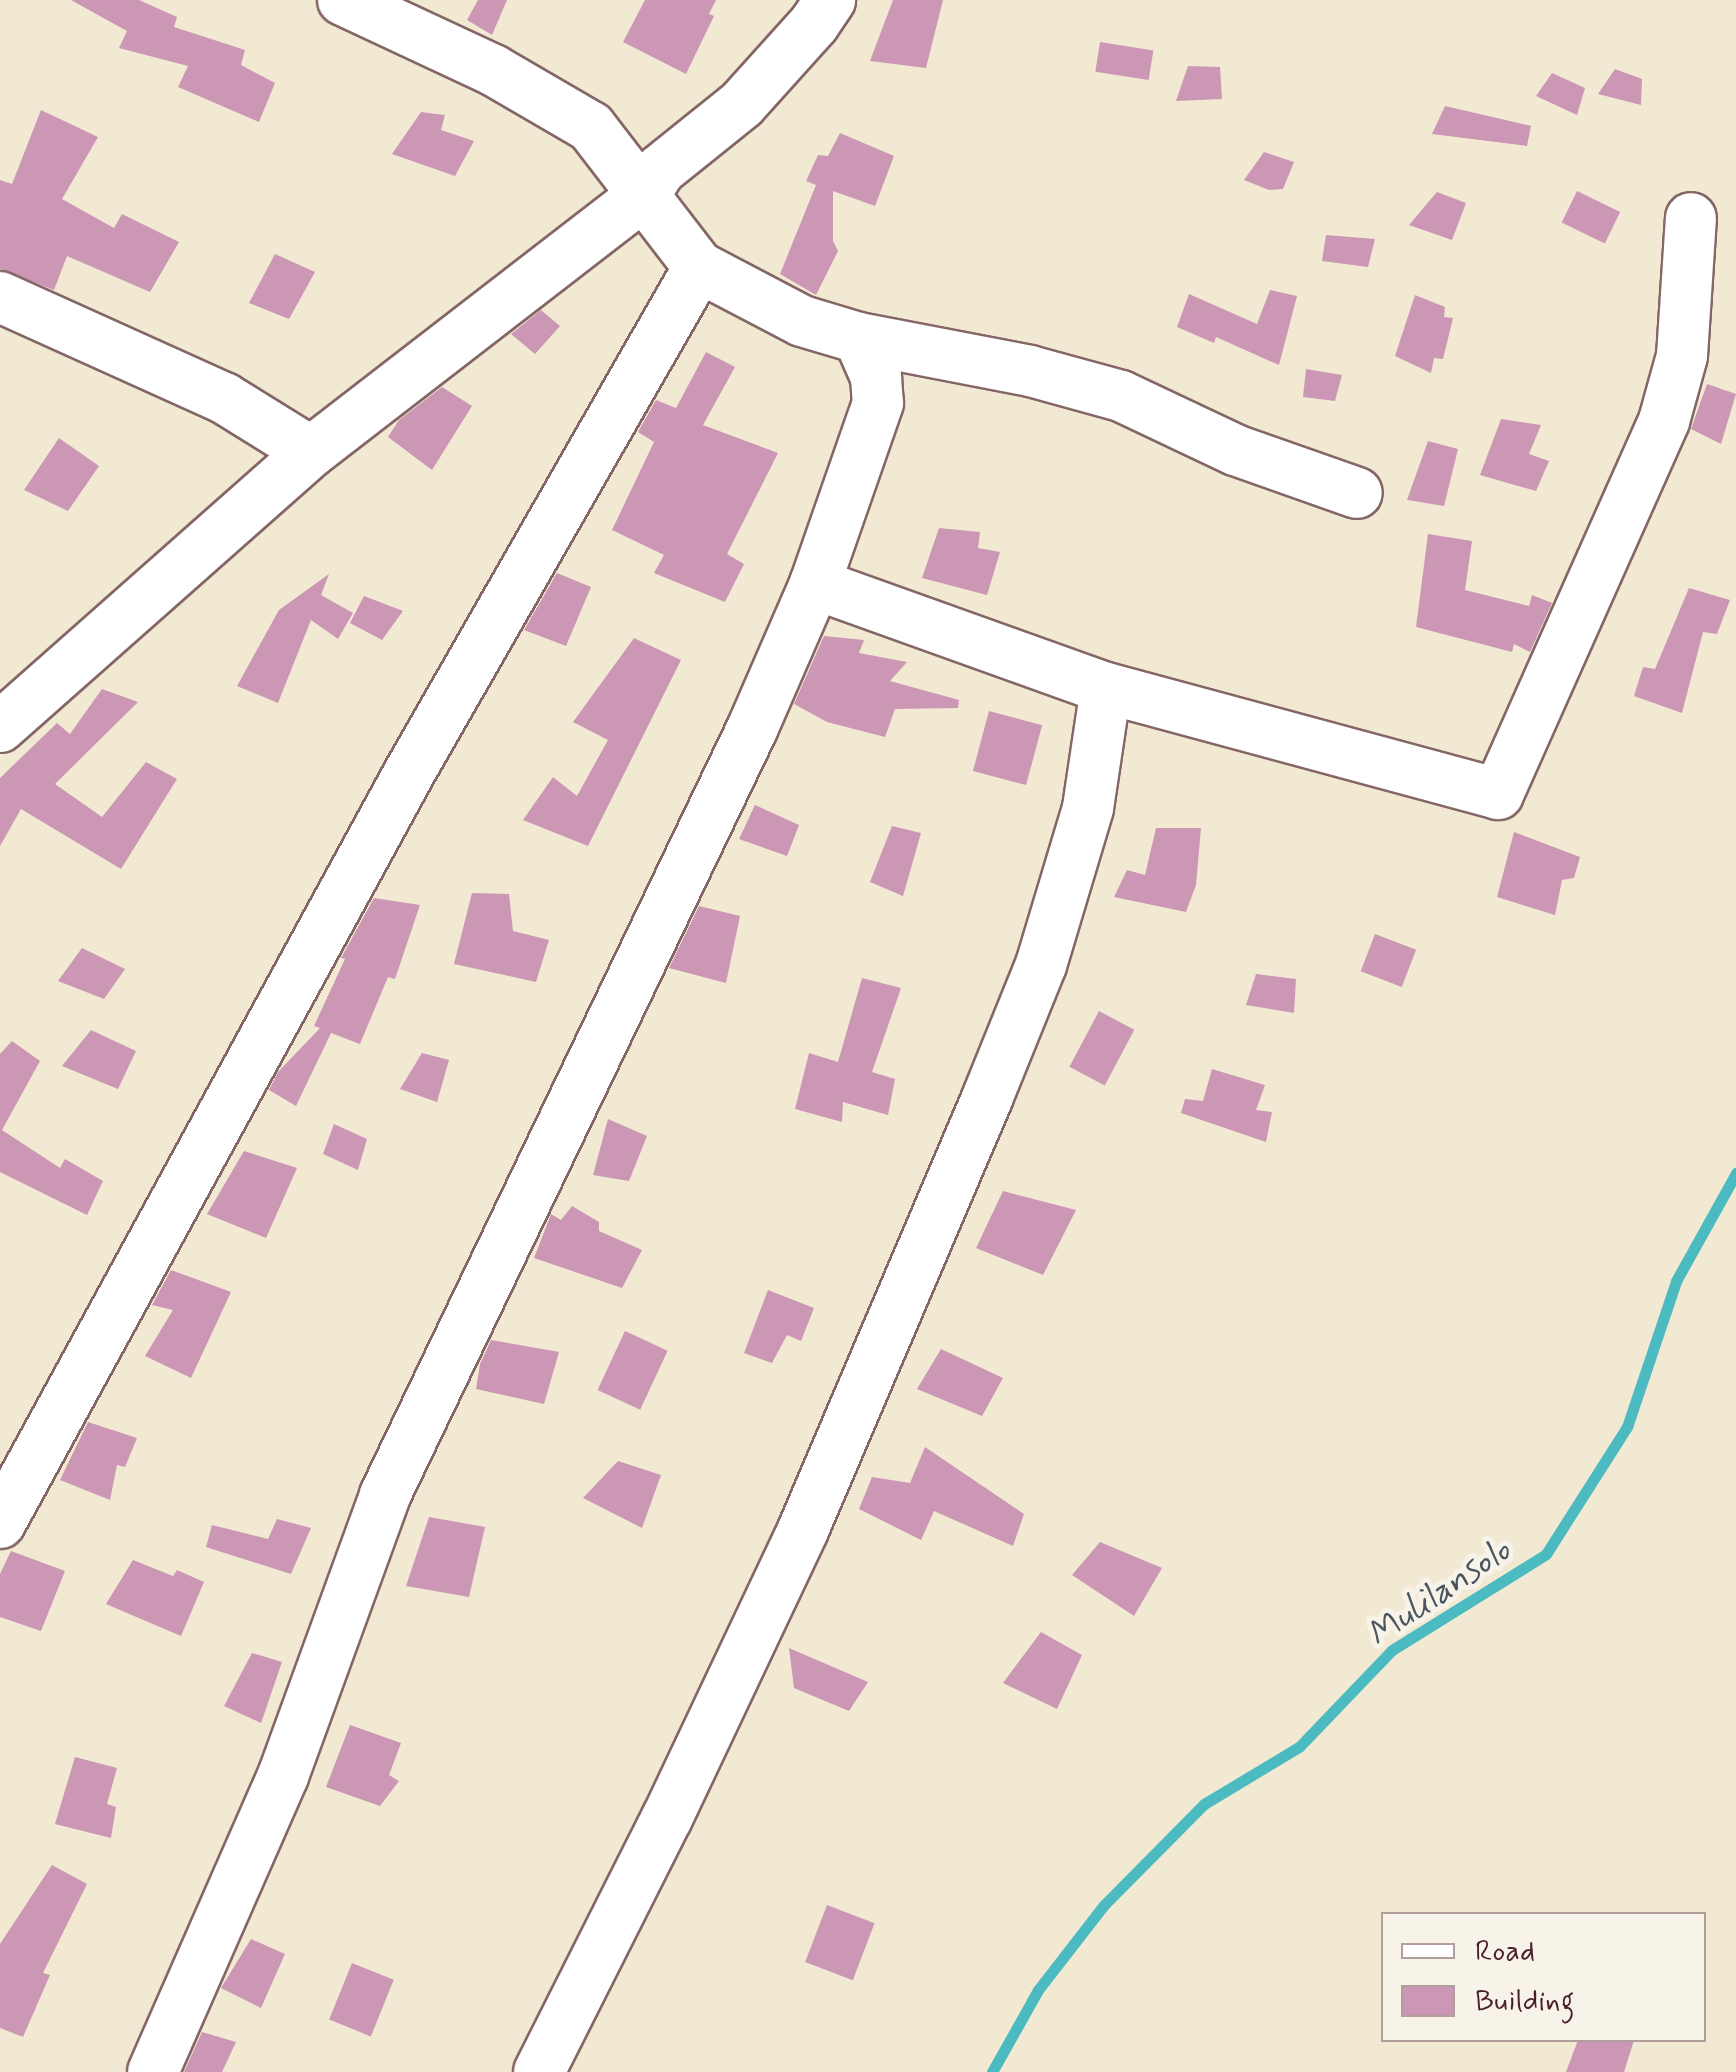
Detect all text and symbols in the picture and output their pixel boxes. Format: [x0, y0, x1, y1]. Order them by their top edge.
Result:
water label: Mulilansolo [1359, 1530, 1519, 1656]
legend [1381, 1912, 1706, 2042]
text: Road [1475, 1932, 1535, 1971]
text: Building [1475, 1982, 1574, 2021]

